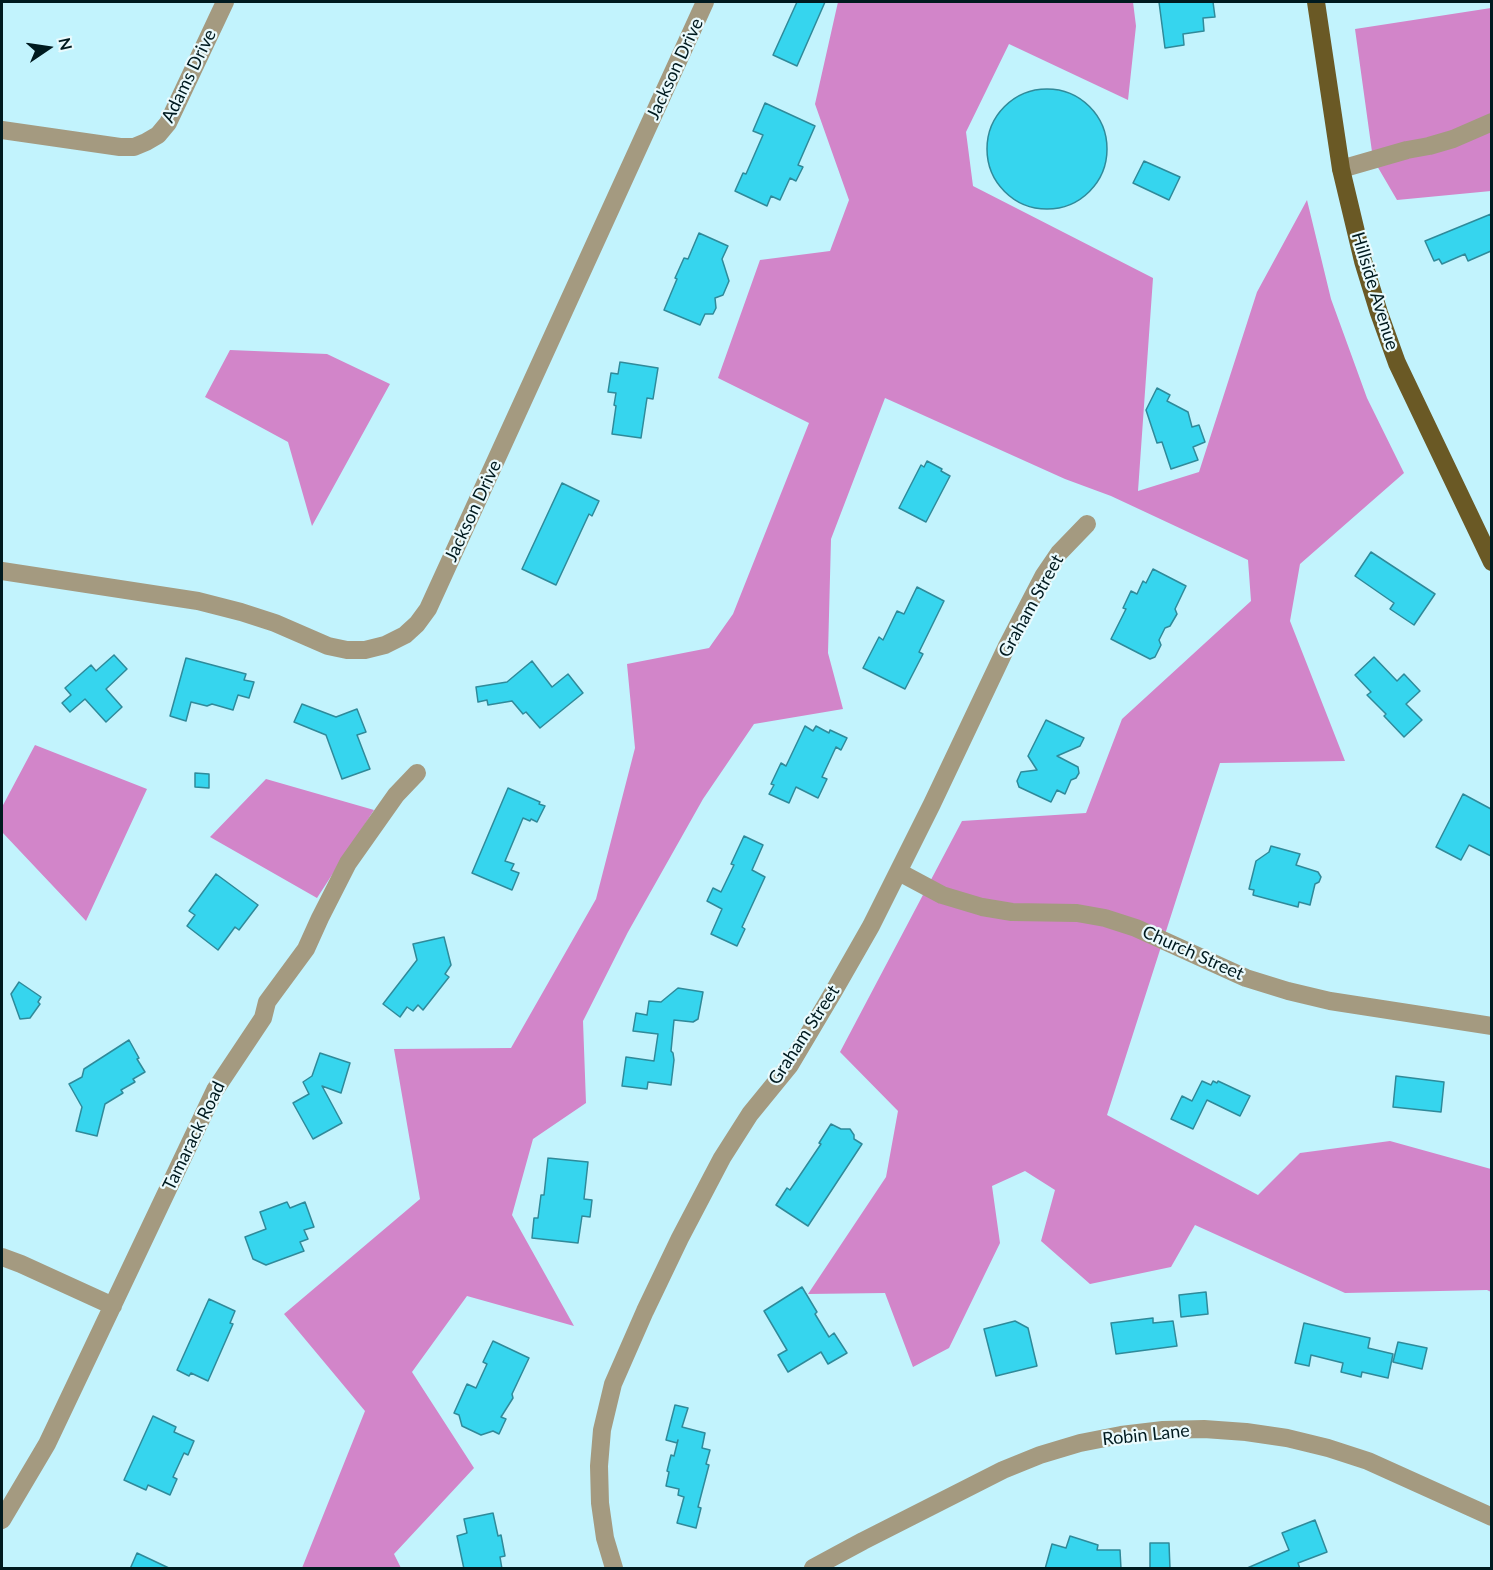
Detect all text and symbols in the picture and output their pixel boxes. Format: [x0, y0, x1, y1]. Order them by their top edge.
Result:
street label: Jackson Drive [642, 15, 708, 123]
north arrow [18, 18, 78, 78]
street label: Adams Drive [157, 26, 221, 126]
text: N [55, 36, 77, 52]
street label: Hillside Avenue [1347, 229, 1403, 353]
street label: Jackson Drive [440, 457, 506, 565]
street label: Graham Street [994, 551, 1068, 661]
street label: Church Street [1139, 921, 1247, 985]
street label: Graham Street [764, 981, 844, 1089]
street label: Tamarack Road [158, 1078, 230, 1194]
street label: Robin Lane [1101, 1420, 1191, 1450]

